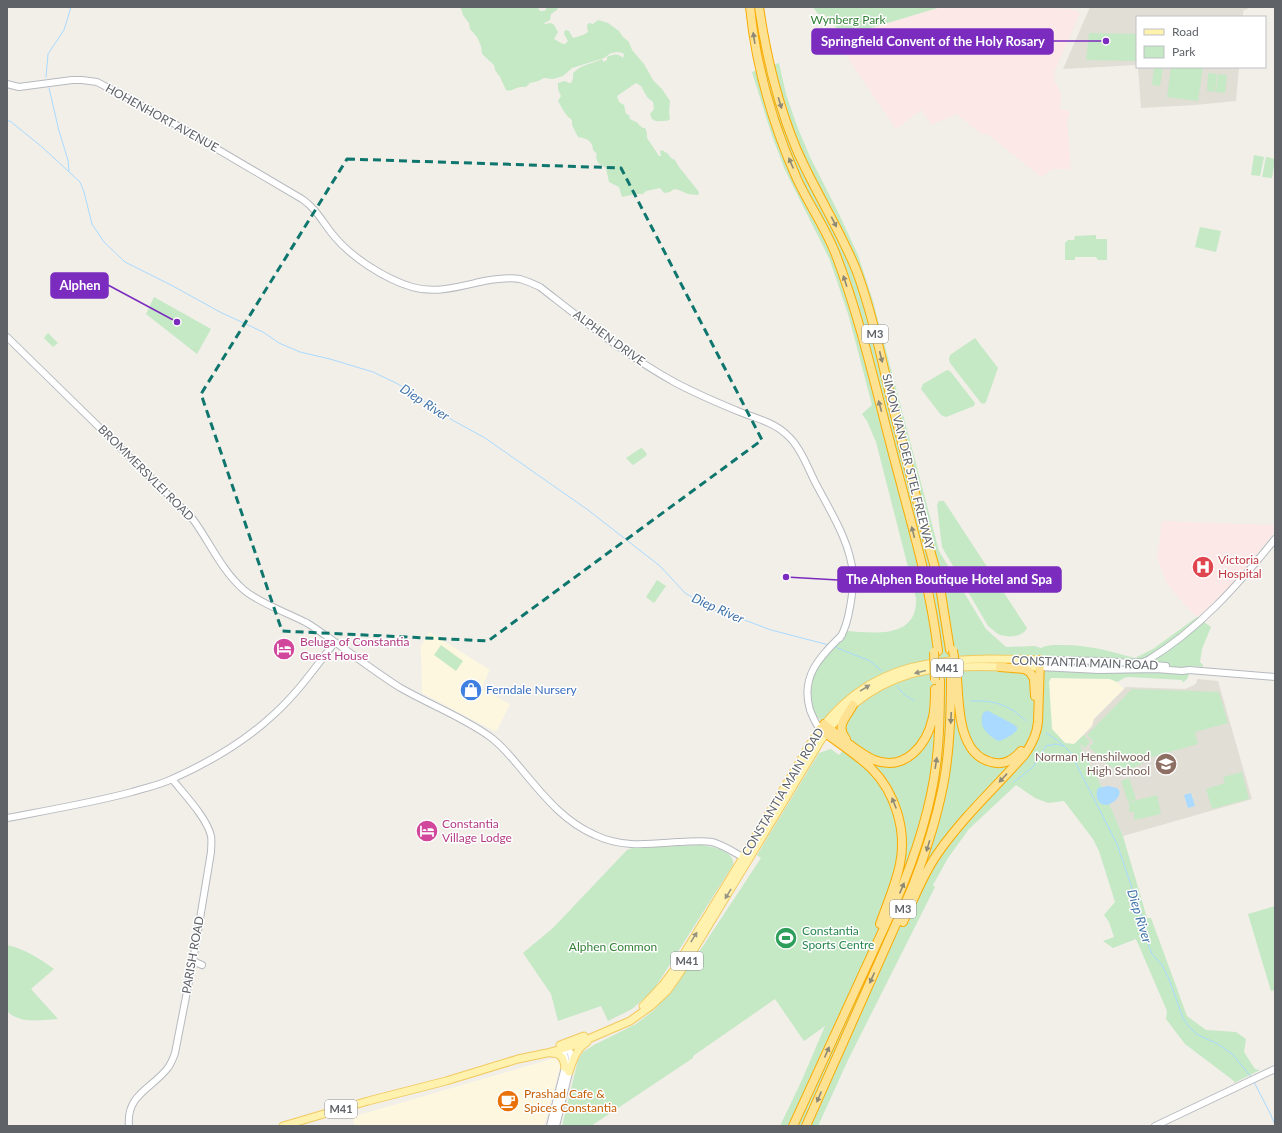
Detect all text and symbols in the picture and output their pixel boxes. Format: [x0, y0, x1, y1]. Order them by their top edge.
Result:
park label: Wynberg Park [810, 12, 886, 27]
legend [1136, 16, 1266, 68]
text: Road [1172, 24, 1199, 39]
callout: Springfield Convent of the Holy Rosary [812, 29, 1053, 54]
one-way arrow [751, 32, 757, 44]
text: Springfield Convent of the Holy Rosary [821, 33, 1045, 49]
text: Park [1172, 44, 1196, 59]
street label: HOHENHORT AVENUE [103, 80, 221, 155]
one-way arrow [777, 98, 783, 110]
one-way arrow [787, 157, 793, 169]
one-way arrow [830, 216, 837, 227]
callout: Alphen [51, 273, 108, 298]
one-way arrow [842, 275, 848, 287]
text: Alphen [58, 277, 101, 293]
street label: ALPHEN DRIVE [571, 307, 648, 369]
road number: M3 [862, 325, 888, 343]
one-way arrow [878, 351, 884, 363]
street label: SIMON VAN DER STEL FREEWAY [879, 372, 938, 552]
water label: Diep River [397, 380, 453, 424]
one-way arrow [877, 400, 883, 412]
street label: BROMMERSVLEI ROAD [95, 422, 197, 524]
one-way arrow [910, 526, 916, 538]
place label: Victoria Hospital [1218, 552, 1262, 581]
hospital icon: Victoria Hospital [1190, 554, 1216, 580]
callout: The Alphen Boutique Hotel and Spa [838, 567, 1061, 592]
text: The Alphen Boutique Hotel and Spa [846, 571, 1052, 587]
water label: Diep River [689, 589, 747, 627]
place label: Beluga of Constantia Guest House [300, 634, 409, 663]
hotel icon: Beluga of Constantia Guest House [271, 636, 297, 662]
street label: CONSTANTIA MAIN ROAD [1011, 652, 1159, 673]
road number: M41 [931, 659, 963, 677]
one-way arrow [914, 669, 926, 675]
shop icon: Ferndale Nursery [458, 677, 484, 703]
place label: Ferndale Nursery [486, 682, 578, 697]
one-way arrow [859, 684, 870, 692]
one-way arrow [947, 712, 954, 724]
street label: CONSTANTIA MAIN ROAD [738, 725, 827, 859]
place label: Norman Henshilwood High School [1035, 749, 1150, 778]
school or university icon: Norman Henshilwood High School [1153, 751, 1179, 777]
one-way arrow [933, 757, 939, 769]
one-way arrow [999, 774, 1008, 783]
one-way arrow [890, 796, 896, 808]
place label: Constantia Village Lodge [442, 816, 512, 845]
hotel icon: Constantia Village Lodge [414, 818, 440, 844]
one-way arrow [925, 840, 931, 852]
one-way arrow [899, 881, 905, 893]
water label: Diep River [1124, 887, 1156, 945]
one-way arrow [725, 888, 732, 900]
road number: M3 [890, 900, 916, 918]
street label: PARISH ROAD [178, 915, 207, 995]
place label: Constantia Sports Centre [802, 923, 874, 952]
sports icon: Constantia Sports Centre [773, 925, 799, 951]
one-way arrow [690, 932, 698, 942]
park label: Alphen Common [569, 939, 657, 954]
road number: M41 [671, 952, 703, 970]
one-way arrow [869, 973, 875, 984]
one-way arrow [824, 1047, 830, 1058]
place label: Prashad Cafe & Spices Constantia [524, 1086, 617, 1115]
cafe icon: Prashad Cafe & Spices Constantia [495, 1088, 521, 1114]
one-way arrow [816, 1091, 822, 1102]
road number: M41 [325, 1100, 357, 1118]

